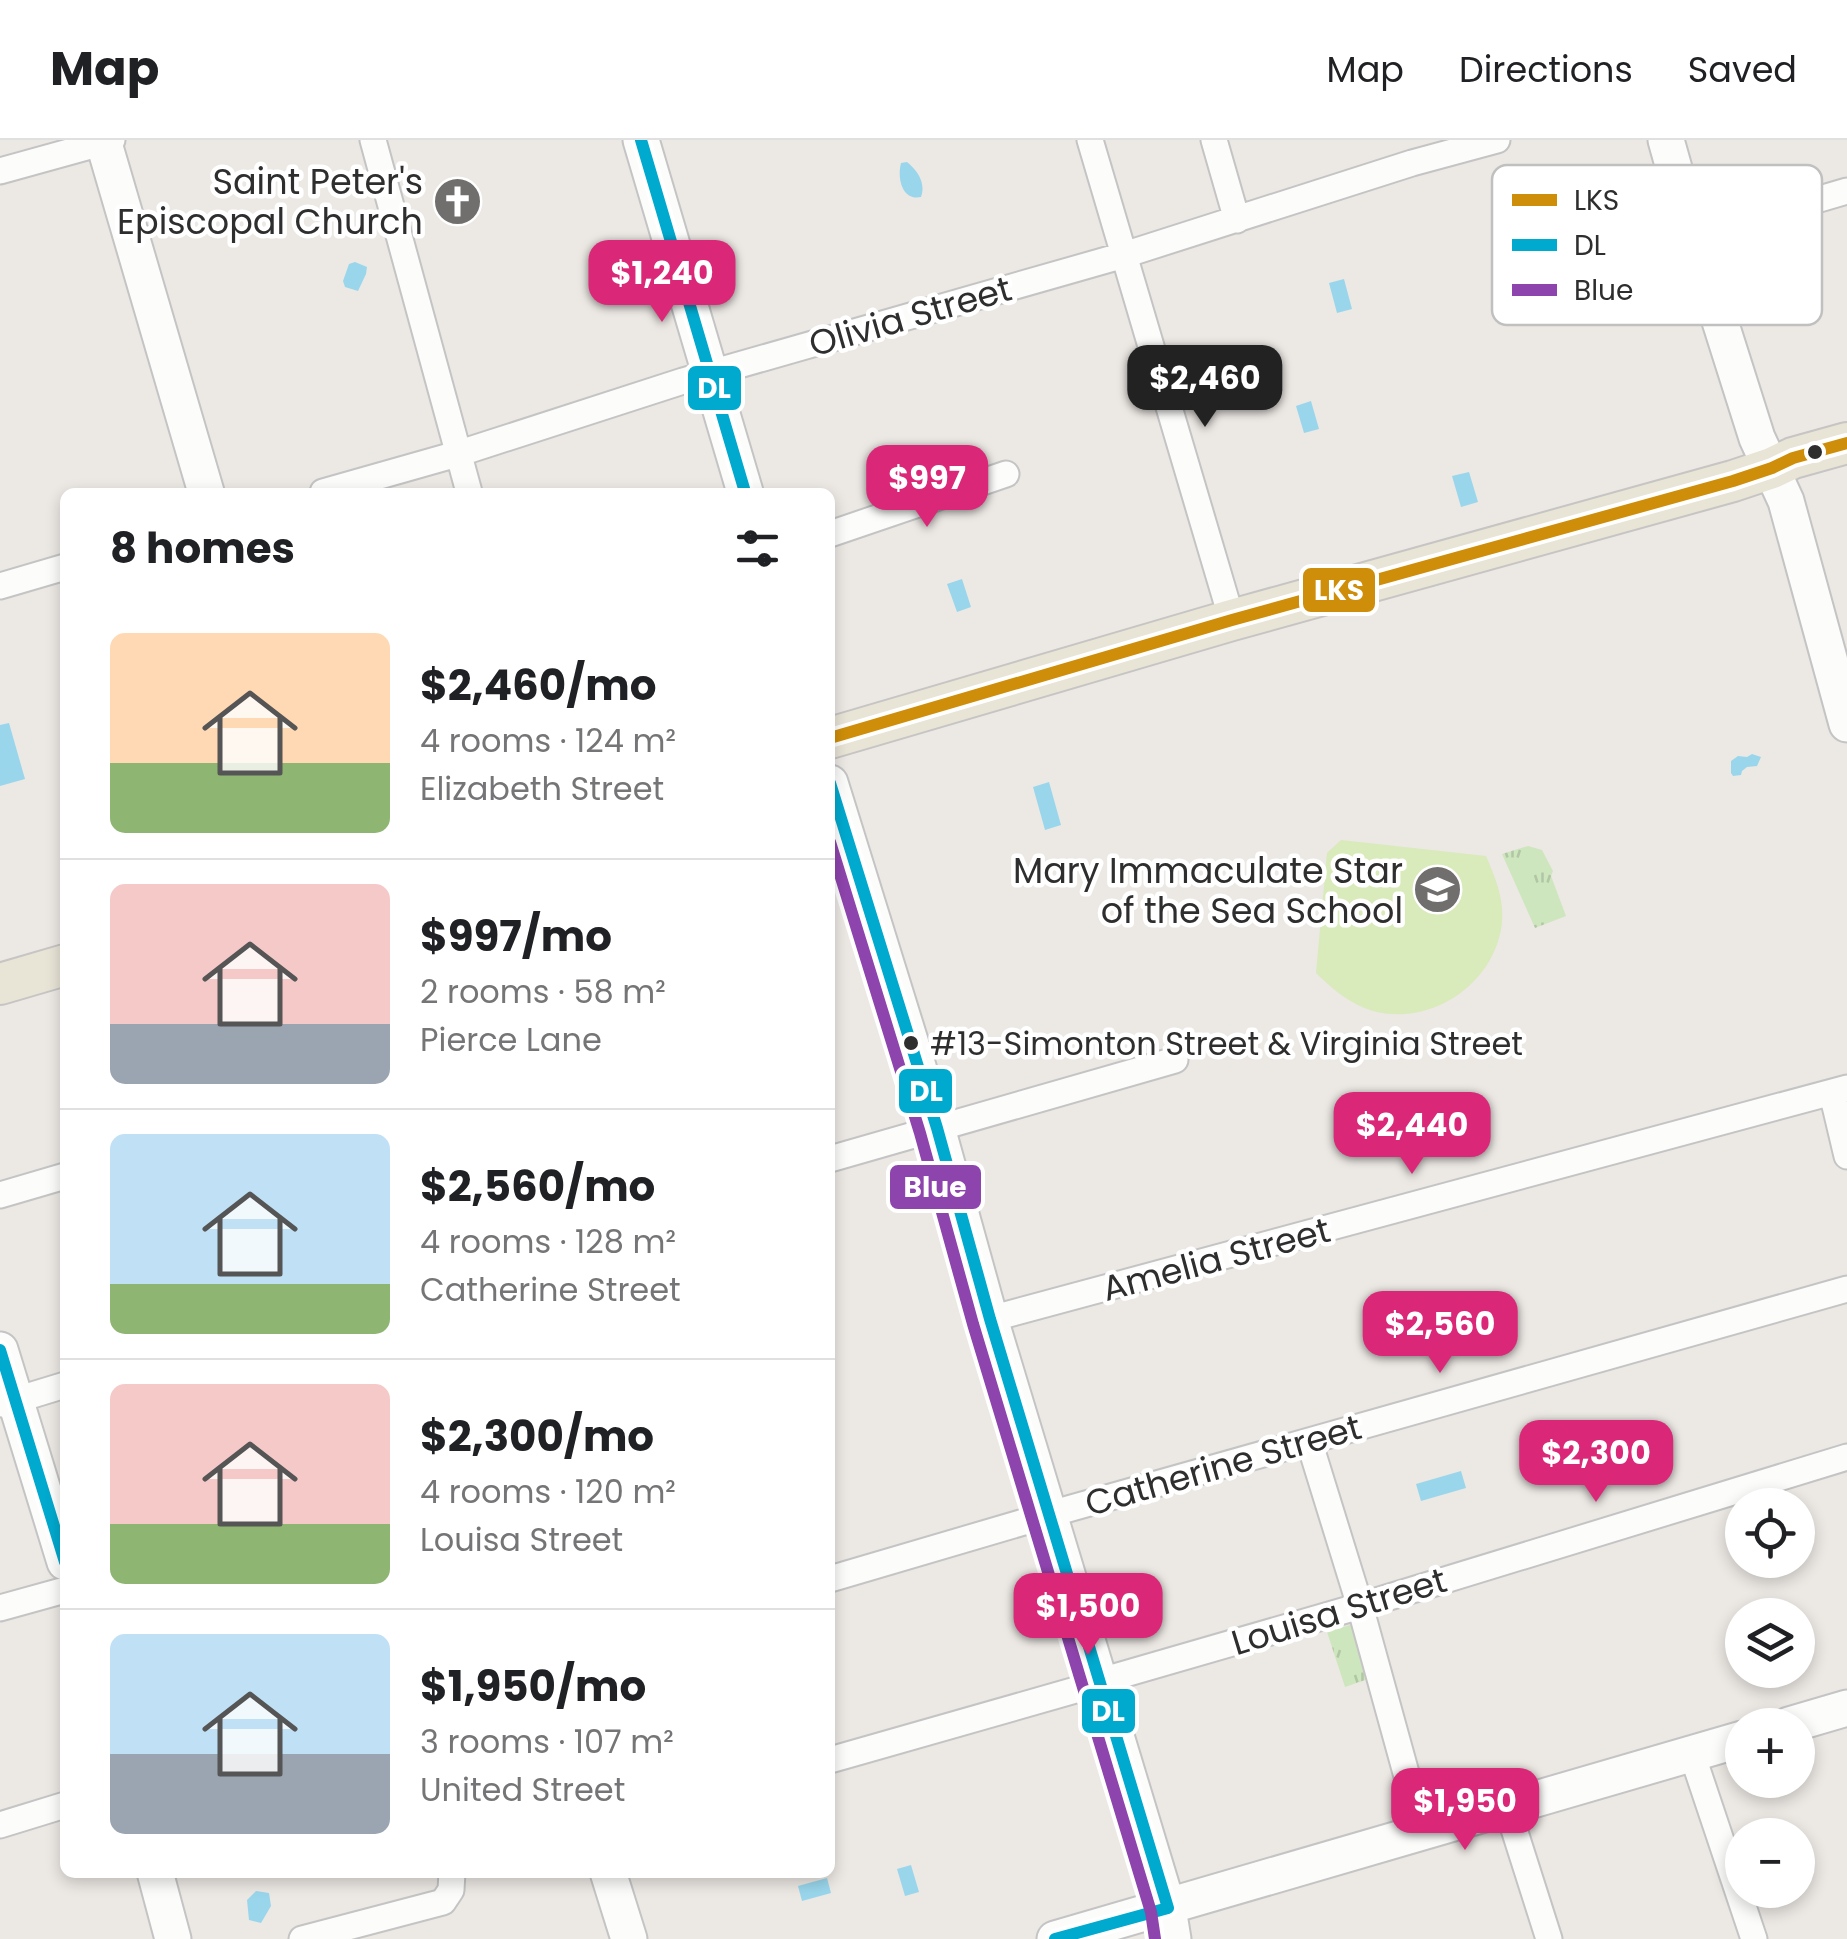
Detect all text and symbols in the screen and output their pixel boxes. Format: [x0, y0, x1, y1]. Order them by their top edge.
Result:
text: Map [50, 35, 159, 102]
text: Map [1327, 45, 1404, 94]
text: Directions [1459, 45, 1633, 94]
text: Saved [1688, 45, 1797, 94]
place label: Saint Peter's Episcopal Church [117, 157, 423, 246]
legend [1492, 165, 1822, 325]
church icon: Saint Peter's Episcopal Church [432, 175, 484, 227]
text: LKS [1574, 181, 1619, 220]
text: DL [1574, 226, 1606, 265]
pin: $1,240 [581, 240, 743, 325]
text: $1,240 [610, 250, 714, 295]
street label: Olivia Street [803, 264, 1017, 368]
text: Blue [1574, 271, 1633, 310]
pin: $2,460 [1124, 345, 1286, 430]
text: $2,460 [1149, 355, 1261, 400]
line badge: DL [686, 364, 743, 412]
text: DL [697, 369, 731, 408]
unlabelled marker [1805, 442, 1825, 462]
pin: $997 [868, 445, 986, 530]
text: $997 [888, 455, 966, 500]
text: 8 homes [110, 519, 295, 578]
icon: filters [730, 521, 785, 576]
line badge: LKS [1301, 566, 1377, 614]
text: LKS [1314, 571, 1364, 610]
text: $2,460/mo [420, 656, 657, 715]
icon: home [190, 673, 310, 793]
text: 4 rooms · 124 m² [420, 718, 676, 763]
text: Elizabeth Street [420, 766, 664, 811]
place label: Mary Immaculate Star of the Sea School [1013, 846, 1403, 935]
school or university icon: Mary Immaculate Star of the Sea School [1412, 864, 1464, 916]
text: $997/mo [420, 907, 612, 966]
icon: home [190, 924, 310, 1044]
text: 2 rooms · 58 m² [420, 969, 666, 1014]
text: Pierce Lane [420, 1017, 602, 1062]
place label: #13-Simonton Street & Virginia Street [930, 1021, 1523, 1066]
marker: #13-Simonton Street & Virginia Street [901, 1033, 921, 1053]
line badge: DL [897, 1067, 954, 1115]
text: DL [909, 1072, 943, 1111]
pin: $2,440 [1331, 1092, 1493, 1177]
text: $2,440 [1356, 1102, 1468, 1147]
text: $2,560/mo [420, 1157, 655, 1216]
line badge: Blue [888, 1163, 983, 1211]
text: Blue [904, 1168, 966, 1207]
icon: home [190, 1174, 310, 1294]
street label: Amelia Street [1097, 1205, 1335, 1313]
text: 4 rooms · 128 m² [420, 1219, 676, 1264]
text: Catherine Street [420, 1267, 681, 1312]
pin: $2,560 [1359, 1291, 1521, 1376]
text: $2,560 [1385, 1301, 1495, 1346]
street label: Catherine Street [1079, 1402, 1367, 1528]
text: $2,300/mo [420, 1407, 654, 1466]
pin: $2,300 [1515, 1420, 1677, 1505]
icon: home [190, 1424, 310, 1544]
text: $2,300 [1541, 1430, 1651, 1475]
text: 4 rooms · 120 m² [420, 1469, 676, 1514]
map controls [1725, 1488, 1815, 1908]
button: locate [1725, 1488, 1815, 1578]
text: Louisa Street [420, 1517, 623, 1562]
street label: Louisa Street [1226, 1555, 1452, 1667]
pin: $1,500 [1007, 1573, 1169, 1658]
text: $1,500 [1036, 1583, 1140, 1628]
button: layers [1725, 1598, 1815, 1688]
text: $1,950/mo [420, 1657, 646, 1716]
icon: home [190, 1674, 310, 1794]
line badge: DL [1080, 1687, 1137, 1735]
text: DL [1091, 1692, 1125, 1731]
button: + [1725, 1708, 1815, 1798]
text: 3 rooms · 107 m² [420, 1719, 674, 1764]
text: United Street [420, 1767, 625, 1812]
pin: $1,950 [1384, 1768, 1546, 1853]
text: $1,950 [1413, 1778, 1517, 1823]
button: − [1725, 1818, 1815, 1908]

